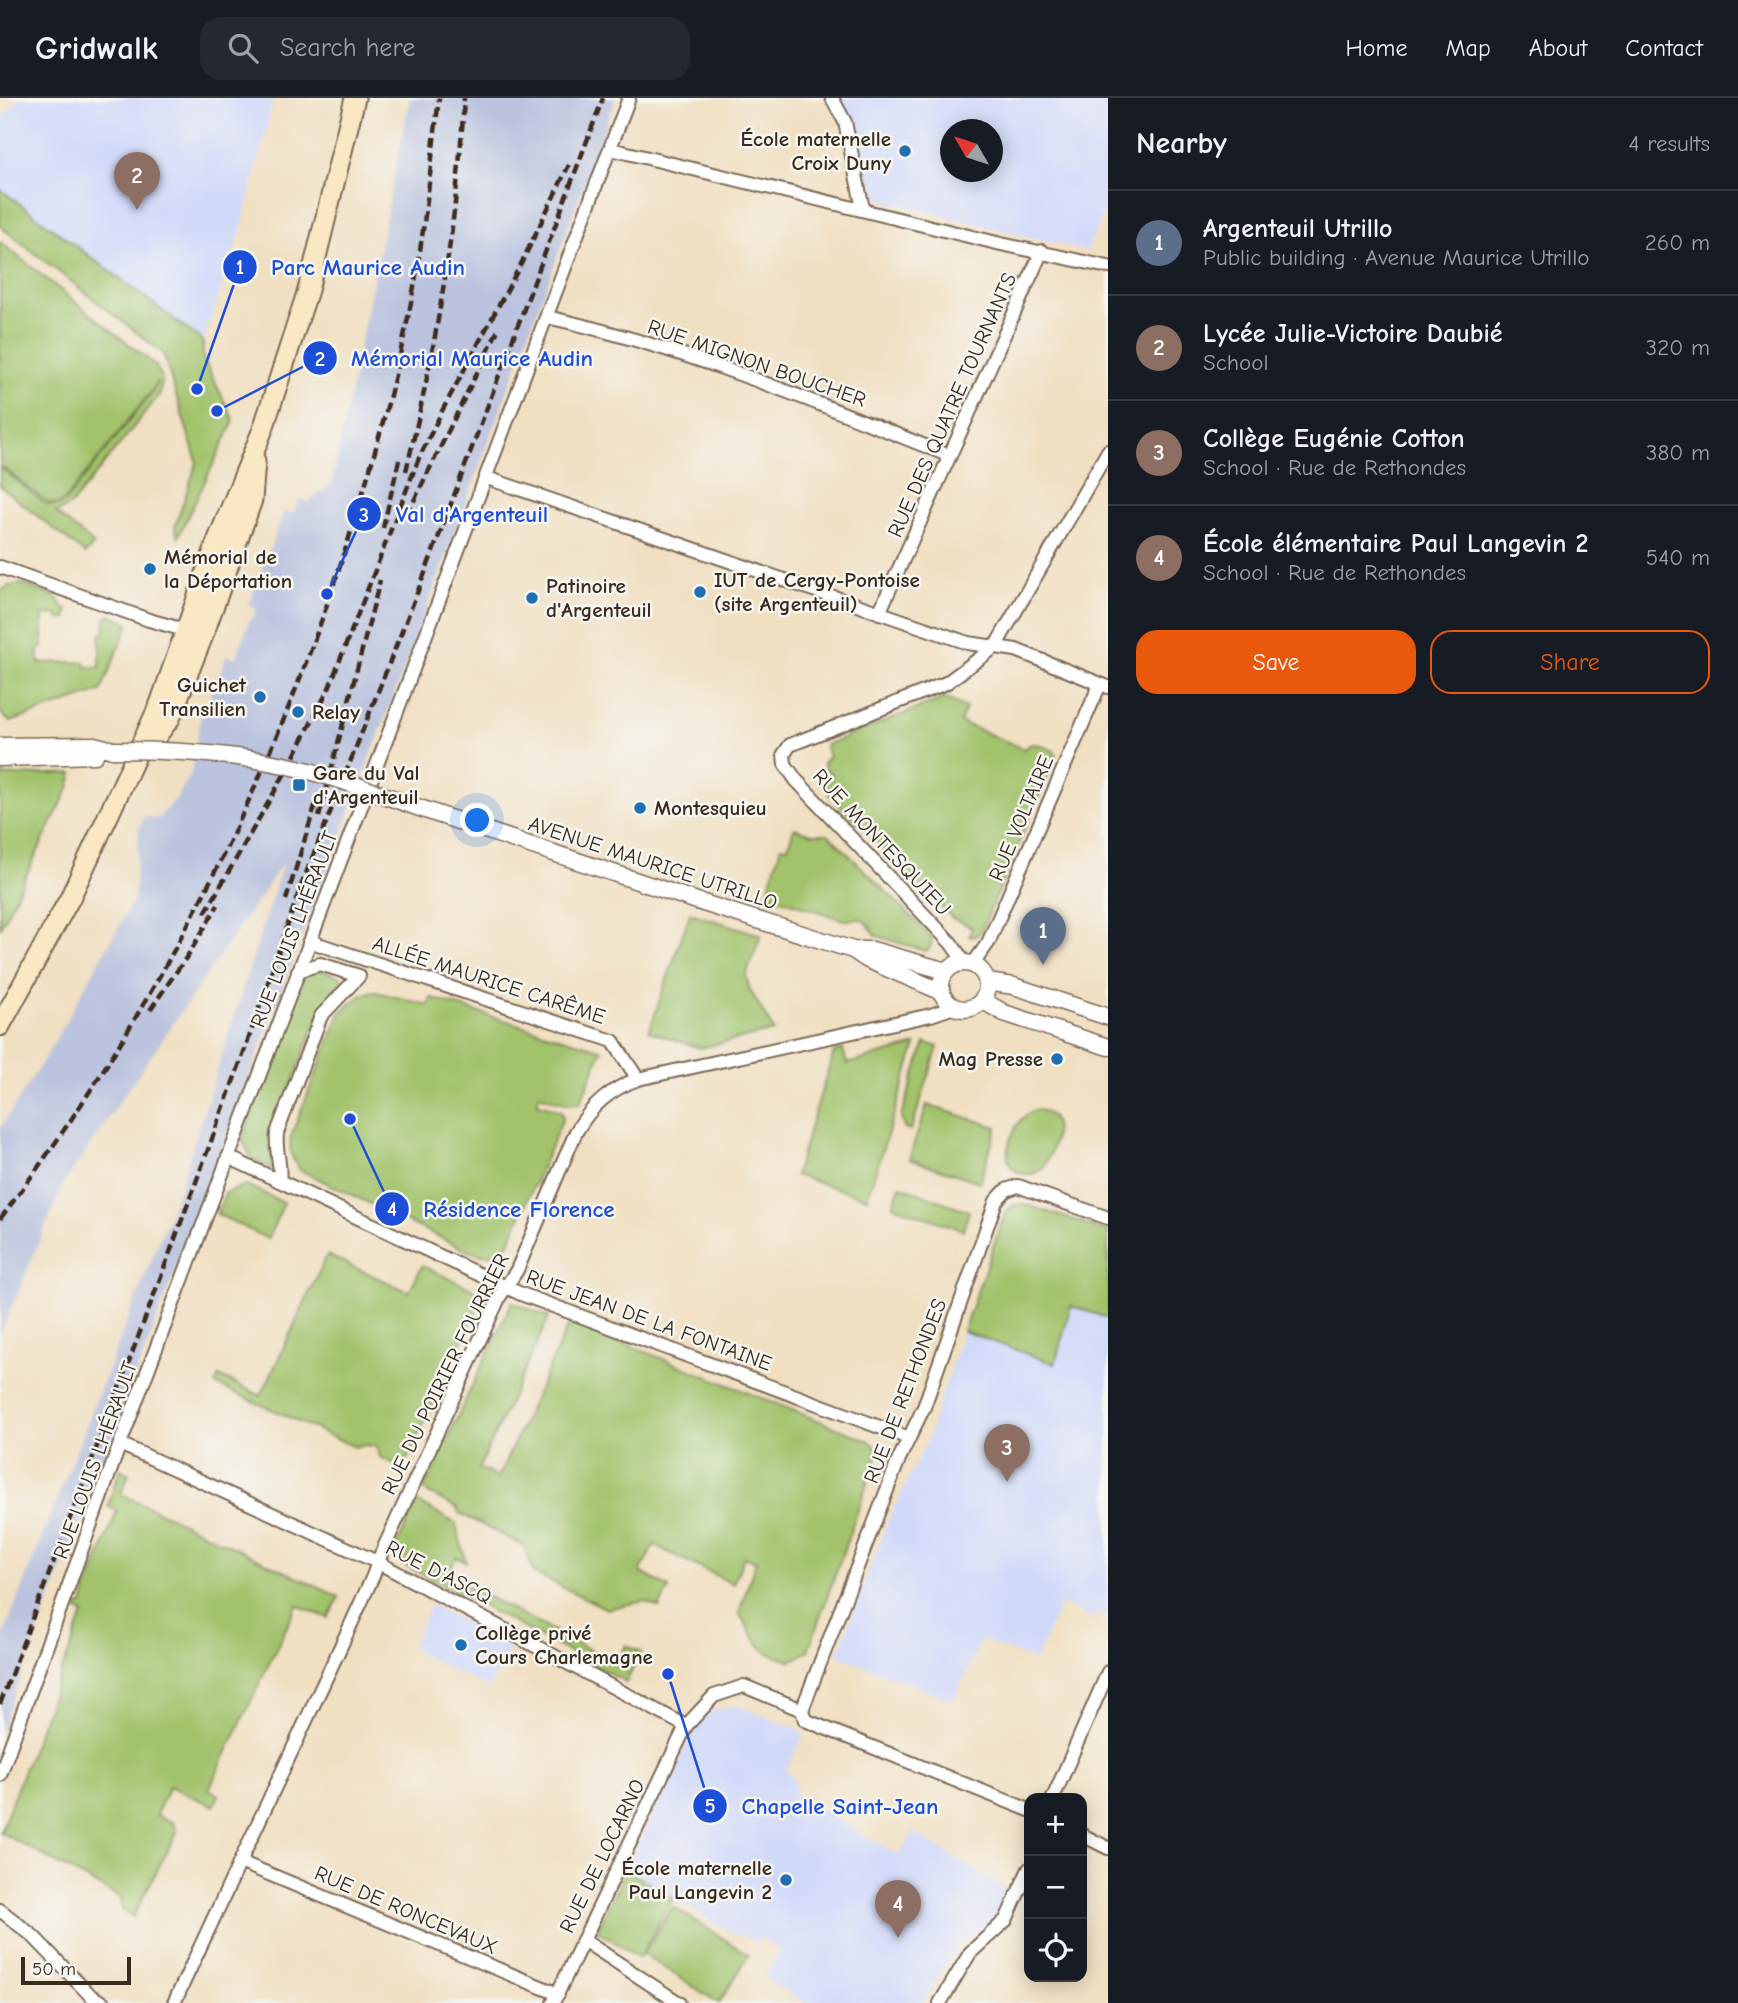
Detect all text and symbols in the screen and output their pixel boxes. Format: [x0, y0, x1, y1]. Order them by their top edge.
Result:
search box [200, 17, 690, 80]
text: Gridwalk [35, 29, 158, 67]
icon: search [224, 29, 262, 67]
text: Search here [280, 33, 415, 63]
text: Home [1346, 34, 1407, 62]
text: Map [1445, 34, 1491, 62]
text: About [1529, 34, 1587, 62]
text: Contact [1625, 34, 1703, 62]
north arrow [940, 119, 1003, 182]
text: Nearby [1136, 126, 1227, 161]
place label: École maternelle Croix Duny [741, 127, 891, 175]
text: 4 results [1628, 130, 1710, 157]
marker: École maternelle Croix Duny [897, 143, 913, 159]
pin: 2 [114, 152, 160, 210]
text: Argenteuil Utrillo [1203, 214, 1392, 244]
text: 1 [1154, 229, 1164, 256]
text: 260 m [1645, 229, 1710, 256]
text: Public building · Avenue Maurice Utrillo [1203, 244, 1589, 271]
callout: Parc Maurice Audin [223, 245, 479, 289]
text: Parc Maurice Audin [271, 254, 465, 281]
text: 1 [236, 255, 244, 279]
street label: RUE DES QUATRE TOURNANTS [883, 269, 1021, 541]
street label: RUE MIGNON BOUCHER [645, 314, 869, 412]
text: Lycée Julie-Victoire Daubié [1203, 319, 1502, 349]
text: 2 [1153, 334, 1165, 361]
text: 320 m [1646, 334, 1710, 361]
callout: Mémorial Maurice Audin [302, 336, 607, 380]
text: Mémorial Maurice Audin [351, 345, 593, 372]
text: 2 [315, 347, 325, 371]
text: School [1203, 349, 1268, 376]
text: Collège Eugénie Cotton [1203, 424, 1465, 454]
text: 3 [1153, 439, 1165, 466]
text: 380 m [1646, 439, 1710, 466]
text: School · Rue de Rethondes [1203, 454, 1466, 481]
callout: Val d'Argenteuil [347, 492, 562, 536]
text: Val d'Argenteuil [396, 501, 548, 528]
text: 3 [359, 503, 369, 527]
text: École élémentaire Paul Langevin 2 [1203, 529, 1588, 559]
text: 4 [1154, 544, 1164, 571]
text: 540 m [1646, 544, 1710, 571]
place label: Mémorial de la Déportation [164, 545, 292, 593]
text: School · Rue de Rethondes [1203, 559, 1466, 586]
marker: Mémorial de la Déportation [142, 561, 158, 577]
place label: IUT de Cergy-Pontoise (site Argenteuil) [714, 568, 920, 616]
place label: Patinoire d'Argenteuil [546, 574, 652, 622]
marker: IUT de Cergy-Pontoise (site Argenteuil) [692, 584, 708, 600]
marker: Patinoire d'Argenteuil [524, 590, 540, 606]
button: Save [1136, 630, 1416, 694]
button: Share [1430, 630, 1710, 694]
place label: Guichet Transilien [159, 673, 247, 721]
marker: Guichet Transilien [252, 689, 268, 705]
place label: Relay [312, 700, 360, 724]
marker: Relay [290, 704, 306, 720]
street label: RUE VOLTAIRE [984, 752, 1058, 884]
place label: Gare du Val d'Argenteuil [313, 761, 420, 809]
street label: RUE MONTESQUIEU [808, 764, 956, 920]
marker: Gare du Val d'Argenteuil [291, 777, 307, 793]
place label: Montesquieu [654, 796, 767, 820]
marker: Montesquieu [632, 800, 648, 816]
your location [460, 803, 494, 837]
street label: AVENUE MAURICE UTRILLO [525, 811, 781, 915]
street label: RUE LOUIS LHÉRAULT [245, 827, 343, 1031]
pin: 1 [1020, 907, 1066, 965]
street label: ALLÉE MAURICE CARÊME [370, 931, 608, 1029]
place label: Mag Presse [939, 1047, 1043, 1071]
marker: Mag Presse [1049, 1051, 1065, 1067]
callout: Résidence Florence [375, 1187, 629, 1231]
text: Résidence Florence [423, 1196, 615, 1223]
text: 4 [387, 1197, 397, 1221]
street label: RUE DU POIRIER FOURRIER [376, 1250, 514, 1498]
street label: RUE JEAN DE LA FONTAINE [523, 1264, 775, 1376]
street label: RUE DE RETHONDES [859, 1295, 951, 1487]
street label: RUE LOUIS LHÉRAULT [48, 1358, 142, 1562]
pin: 3 [984, 1424, 1030, 1482]
street label: RUE D'ASCQ [382, 1535, 496, 1609]
place label: Collège privé Cours Charlemagne [475, 1621, 653, 1669]
marker: Collège privé Cours Charlemagne [453, 1637, 469, 1653]
street label: RUE DE LOCARNO [554, 1775, 650, 1937]
callout: Chapelle Saint-Jean [693, 1784, 952, 1828]
text: Chapelle Saint-Jean [742, 1793, 938, 1820]
map controls [1024, 1793, 1087, 1982]
button: + [1024, 1793, 1087, 1856]
text: 5 [704, 1794, 716, 1818]
place label: École maternelle Paul Langevin 2 [622, 1856, 772, 1904]
button: − [1024, 1856, 1087, 1919]
street label: RUE DE RONCEVAUX [311, 1861, 501, 1959]
marker: École maternelle Paul Langevin 2 [778, 1872, 794, 1888]
pin: 4 [875, 1880, 921, 1938]
button: locate [1024, 1919, 1087, 1982]
scale bar [21, 1954, 131, 1986]
text: 50 m [32, 1958, 76, 1980]

